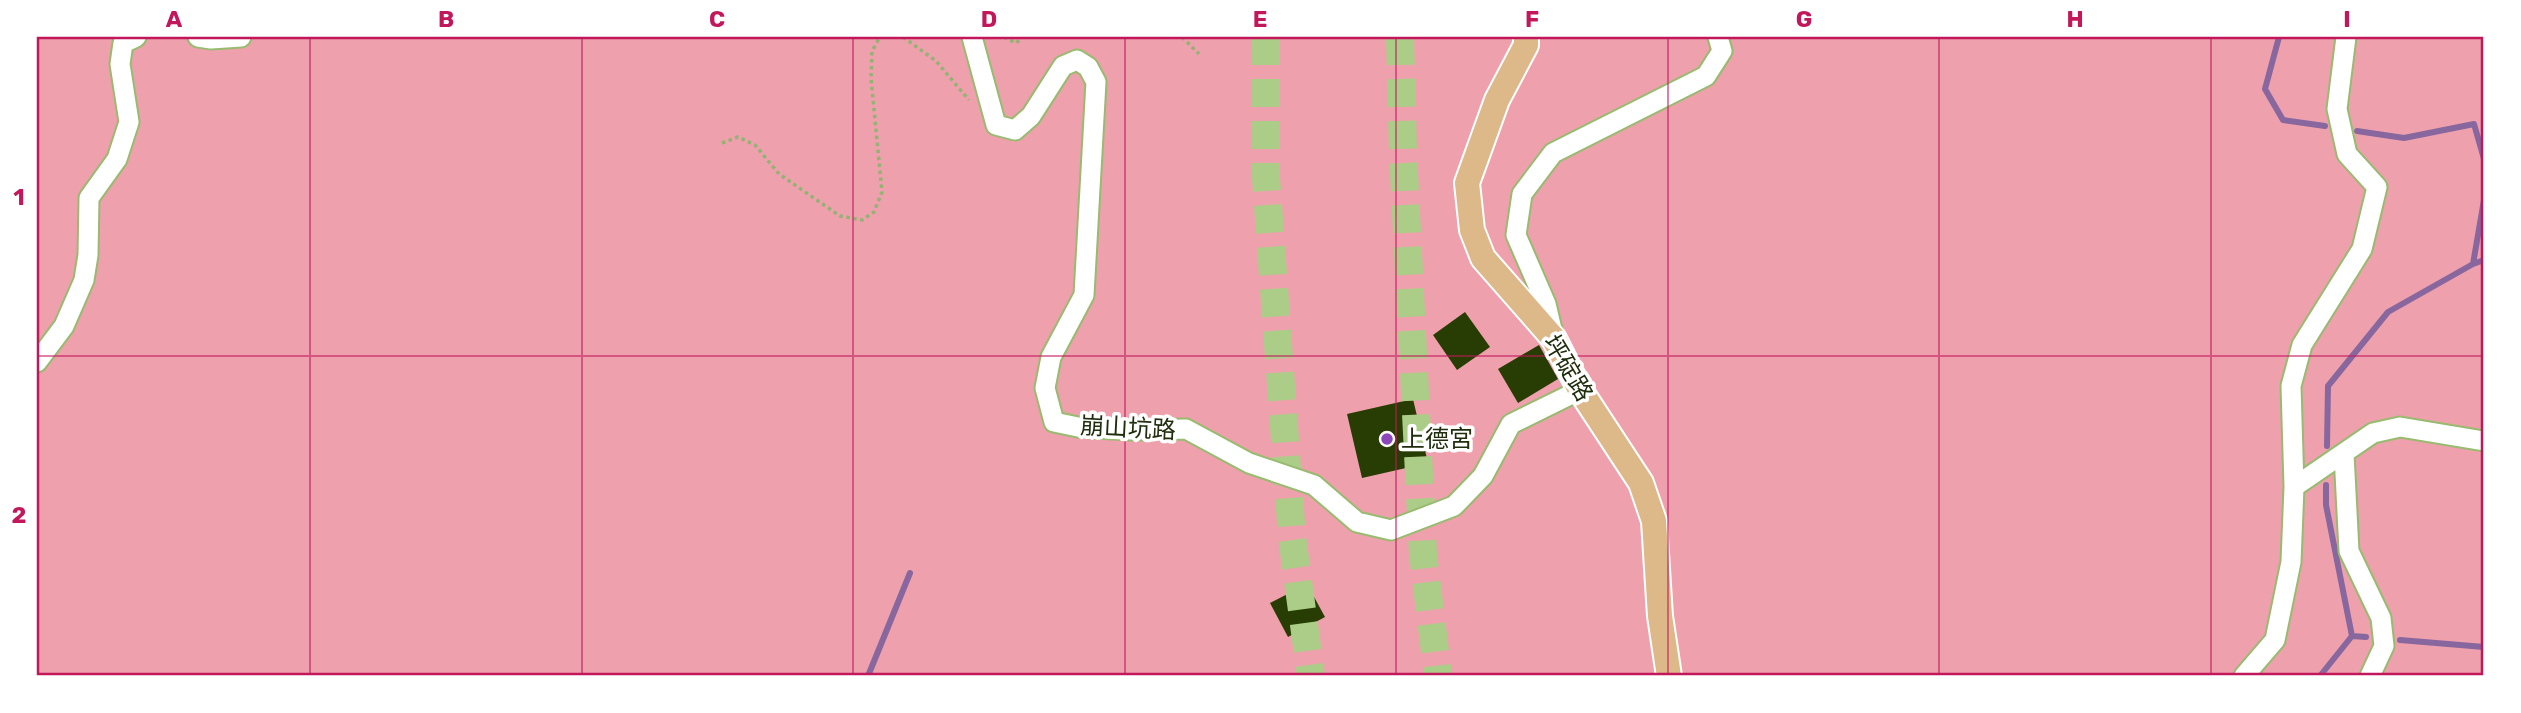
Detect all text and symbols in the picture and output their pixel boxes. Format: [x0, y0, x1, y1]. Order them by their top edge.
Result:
text: A [166, 5, 183, 33]
text: B [438, 5, 454, 33]
text: C [709, 5, 725, 33]
text: D [981, 5, 997, 33]
text: E [1253, 5, 1267, 33]
text: F [1525, 5, 1539, 33]
text: G [1796, 5, 1812, 33]
text: H [2066, 5, 2084, 33]
text: I [2343, 5, 2351, 33]
text: 1 [13, 183, 25, 211]
street label: 坪碇路 [1537, 330, 1599, 406]
street label: 崩山坑路 [1079, 412, 1177, 444]
place label: 上德宮 [1401, 425, 1473, 453]
marker: 上德宮 [1379, 431, 1395, 447]
text: 2 [12, 501, 26, 529]

